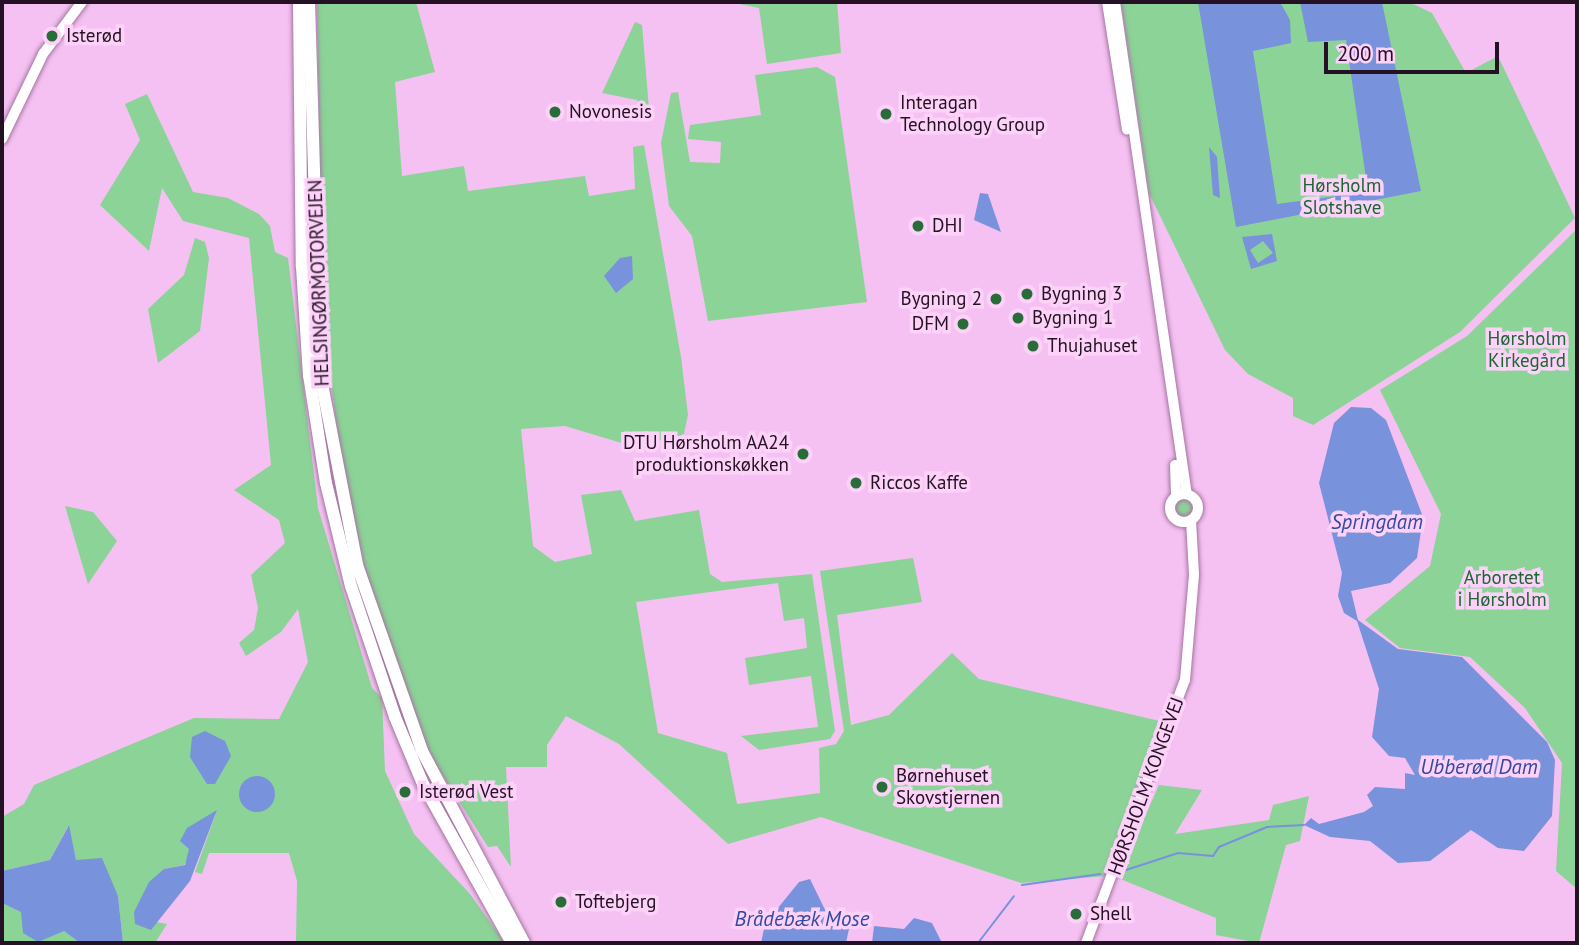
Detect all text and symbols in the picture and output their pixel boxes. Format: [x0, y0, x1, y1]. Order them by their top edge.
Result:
place label: Isterød [66, 25, 122, 47]
marker: Isterød [44, 28, 60, 44]
scale bar [1327, 28, 1502, 72]
text: 200 m [1337, 40, 1394, 67]
place label: Interagan Technology Group [900, 92, 1046, 136]
place label: Novonesis [569, 101, 652, 123]
marker: Novonesis [547, 104, 563, 120]
marker: Interagan Technology Group [878, 106, 894, 122]
park label: Hørsholm Slotshave [1303, 175, 1381, 219]
street label: HELSINGØRMOTORVEJEN [304, 179, 334, 387]
place label: DHI [932, 215, 963, 237]
marker: DHI [910, 218, 926, 234]
place label: Bygning 3 [1041, 283, 1122, 305]
marker: Bygning 3 [1019, 286, 1035, 302]
place label: Bygning 2 [901, 288, 982, 310]
marker: Bygning 2 [988, 291, 1004, 307]
place label: Bygning 1 [1032, 307, 1113, 329]
marker: Bygning 1 [1010, 310, 1026, 326]
place label: DFM [912, 313, 949, 335]
marker: DFM [955, 316, 971, 332]
park label: Hørsholm Kirkegård [1488, 328, 1566, 372]
place label: Thujahuset [1047, 335, 1137, 357]
marker: Thujahuset [1025, 338, 1041, 354]
place label: DTU Hørsholm AA24 produktionskøkken [623, 432, 789, 476]
marker: DTU Hørsholm AA24 produktionskøkken [795, 446, 811, 462]
place label: Riccos Kaffe [870, 472, 968, 494]
marker: Riccos Kaffe [848, 475, 864, 491]
water label: Springdam [1331, 509, 1423, 535]
park label: Arboretet i Hørsholm [1457, 567, 1547, 611]
street label: HØRSHOLM KONGEVEJ [1103, 694, 1189, 878]
water label: Ubberød Dam [1420, 754, 1538, 780]
place label: Børnehuset Skovstjernen [896, 765, 1000, 809]
marker: Børnehuset Skovstjernen [874, 779, 890, 795]
place label: Isterød Vest [419, 781, 514, 803]
marker: Isterød Vest [397, 784, 413, 800]
place label: Toftebjerg [575, 891, 656, 913]
marker: Toftebjerg [553, 894, 569, 910]
place label: Shell [1090, 903, 1131, 925]
water label: Brådebæk Mose [734, 906, 870, 932]
marker: Shell [1068, 906, 1084, 922]

